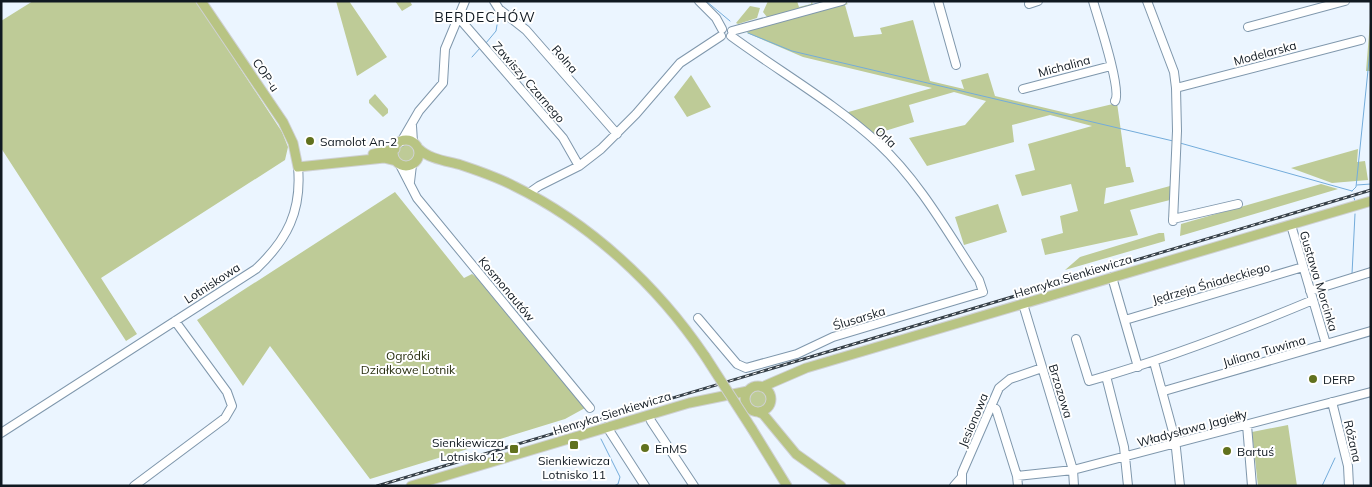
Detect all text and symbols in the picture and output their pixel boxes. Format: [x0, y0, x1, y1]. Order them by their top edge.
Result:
district label: BERDECHÓW [434, 8, 536, 26]
street label: Modelarska [1232, 37, 1298, 69]
street label: Zawiszy Czarnego [490, 38, 568, 126]
street label: Rolna [549, 42, 581, 76]
street label: Michalina [1036, 52, 1092, 80]
street label: COP-u [250, 56, 282, 94]
street label: Orla [872, 123, 900, 151]
place label: Samolot An-2 [320, 134, 397, 149]
marker: Samolot An-2 [304, 135, 316, 147]
street label: Gustawa Morcinka [1297, 229, 1341, 333]
street label: Henryka Sienkiewicza [1012, 251, 1134, 301]
street label: Kosmonautów [475, 253, 539, 325]
street label: Lotniskowa [181, 259, 243, 307]
street label: Jędrzeja Śniadeckiego [1150, 259, 1272, 307]
street label: Ślusarska [831, 303, 887, 333]
street label: Juliana Tuwima [1221, 332, 1307, 370]
park label: Ogródki Działkowe Lotnik [361, 348, 456, 377]
street label: Brzozowa [1046, 362, 1076, 420]
place label: DERP [1323, 372, 1355, 387]
marker: DERP [1307, 373, 1319, 385]
street label: Henryka Sienkiewicza [551, 388, 673, 438]
street label: Jesionowa [955, 391, 991, 449]
street label: Władysława Jagiełły [1135, 406, 1249, 450]
street label: Różana [1341, 419, 1365, 463]
place label: Sienkiewicza Lotnisko 12 [432, 435, 504, 464]
marker: Sienkiewicza Lotnisko 11 [568, 439, 580, 451]
place label: EnMS [655, 441, 687, 456]
marker: EnMS [639, 442, 651, 454]
marker: Sienkiewicza Lotnisko 12 [508, 443, 520, 455]
place label: Bartuś [1237, 444, 1274, 459]
marker: Bartuś [1221, 445, 1233, 457]
place label: Sienkiewicza Lotnisko 11 [538, 453, 610, 482]

